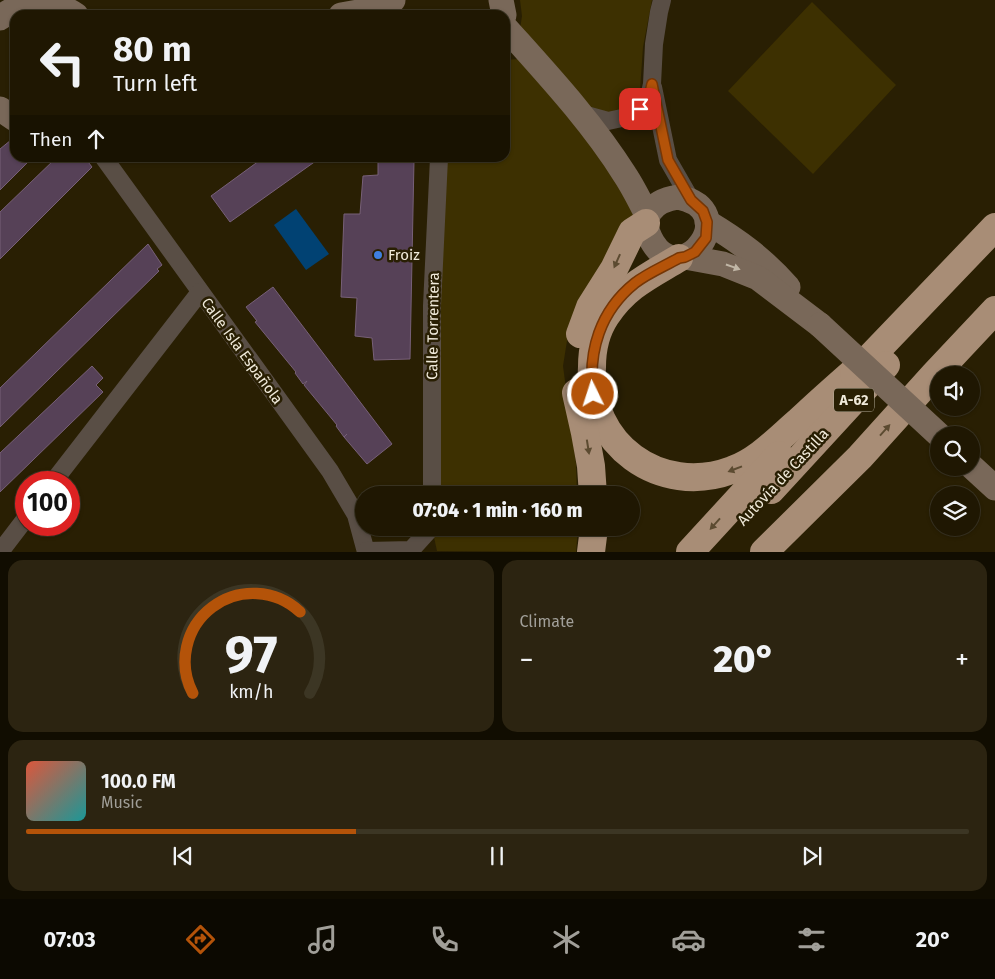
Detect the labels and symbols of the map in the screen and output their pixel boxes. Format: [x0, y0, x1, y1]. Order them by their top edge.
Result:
pin [619, 88, 661, 130]
place label: Froiz [388, 246, 420, 264]
marker: Froiz [372, 249, 384, 261]
one-way arrow [613, 254, 621, 268]
one-way arrow [725, 264, 740, 271]
street label: Calle Torrentera [423, 272, 443, 380]
street label: Calle Isla Española [197, 294, 287, 408]
position arrow [566, 367, 618, 419]
road number: A-62 [834, 388, 874, 412]
one-way arrow [879, 424, 891, 436]
street label: Autovía de Castilla [733, 425, 833, 529]
one-way arrow [584, 439, 592, 455]
one-way arrow [727, 465, 742, 473]
speed limit sign: 100 [15, 471, 80, 536]
one-way arrow [709, 518, 721, 530]

